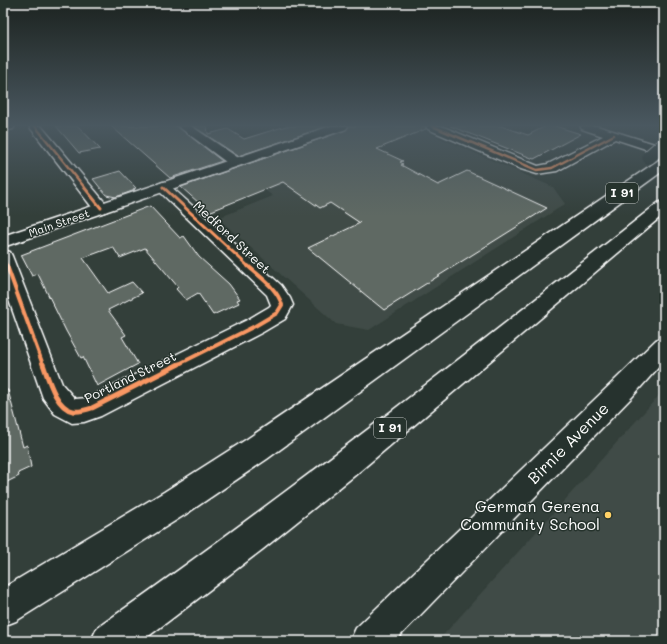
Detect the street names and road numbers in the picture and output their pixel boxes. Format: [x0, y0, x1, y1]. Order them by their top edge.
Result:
road number: I 91 [606, 183, 638, 203]
street label: Medford Street [190, 196, 275, 277]
street label: Main Street [26, 205, 91, 240]
street label: Portland Street [81, 347, 179, 406]
street label: Birnie Avenue [522, 397, 613, 488]
road number: I 91 [374, 418, 406, 438]

